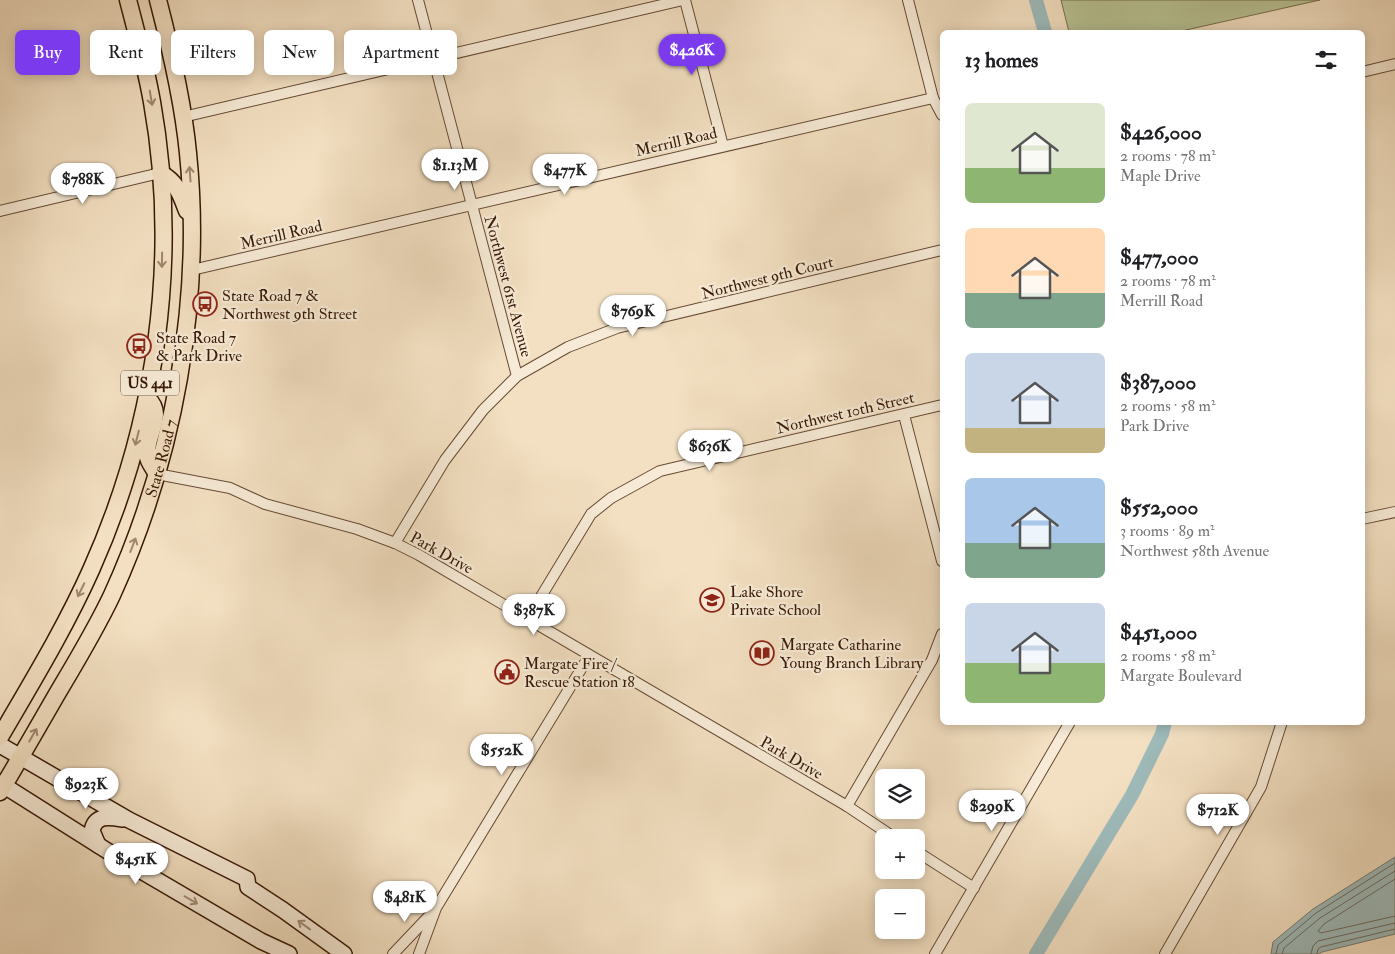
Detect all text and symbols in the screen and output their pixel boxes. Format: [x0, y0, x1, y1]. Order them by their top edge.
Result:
chip: Buy [15, 30, 80, 75]
chip: Rent [90, 30, 161, 75]
chip: Filters [171, 30, 254, 75]
chip: New [264, 30, 334, 75]
chip: Apartment [344, 30, 457, 75]
pin: $426K [657, 34, 727, 76]
text: $426K [669, 40, 715, 60]
icon: filters [1312, 46, 1340, 74]
text: 13 homes [965, 47, 1038, 74]
one-way arrow [147, 90, 157, 106]
text: $426,000 [1120, 119, 1202, 146]
street label: Merrill Road [633, 123, 719, 161]
icon: home [1005, 123, 1065, 183]
text: 2 rooms · 78 m² [1120, 146, 1216, 166]
pin: $1.13M [414, 148, 496, 191]
pin: $477K [530, 154, 600, 196]
text: $1.13M [432, 155, 478, 175]
text: $477K [543, 160, 587, 180]
pin: $788K [48, 162, 118, 205]
one-way arrow [185, 166, 194, 182]
text: Maple Drive [1120, 166, 1201, 186]
text: $788K [62, 169, 104, 189]
street label: Northwest 61st Avenue [480, 213, 537, 359]
street label: Merrill Road [238, 216, 324, 254]
text: $477,000 [1120, 244, 1199, 271]
icon: home [1005, 248, 1065, 308]
one-way arrow [158, 252, 167, 268]
street label: Northwest 9th Court [699, 252, 835, 304]
text: 2 rooms · 78 m² [1120, 271, 1216, 291]
place label: State Road 7 & Northwest 9th Street [222, 286, 357, 324]
bus stop icon: State Road 7 & Northwest 9th Street [192, 291, 218, 317]
text: Merrill Road [1120, 291, 1203, 311]
pin: $769K [598, 294, 668, 337]
text: $769K [611, 301, 655, 321]
place label: State Road 7 & Park Drive [156, 328, 242, 366]
bus stop icon: State Road 7 & Park Drive [126, 333, 152, 359]
text: $387,000 [1120, 369, 1196, 396]
road number: US 441 [121, 370, 179, 396]
icon: home [1005, 373, 1065, 433]
street label: Northwest 10th Street [774, 387, 916, 439]
text: 2 rooms · 58 m² [1120, 396, 1215, 416]
text: Park Drive [1120, 416, 1189, 436]
street label: State Road 7 [141, 417, 182, 500]
one-way arrow [132, 430, 141, 446]
pin: $636K [675, 430, 745, 472]
text: $636K [689, 436, 731, 456]
text: $552,000 [1120, 494, 1198, 521]
icon: home [1005, 498, 1065, 558]
text: 3 rooms · 89 m² [1120, 521, 1215, 541]
street label: Park Drive [406, 527, 477, 579]
one-way arrow [129, 537, 138, 552]
text: Northwest 58th Avenue [1120, 541, 1269, 561]
one-way arrow [76, 582, 85, 597]
place label: Lake Shore Private School [730, 582, 821, 620]
school or university icon: Lake Shore Private School [699, 587, 725, 613]
pin: $387K [499, 594, 569, 636]
text: $387K [513, 600, 555, 620]
text: $451,000 [1120, 619, 1197, 646]
icon: home [1005, 623, 1065, 683]
place label: Margate Catharine Young Branch Library [780, 635, 924, 673]
library icon: Margate Catharine Young Branch Library [749, 640, 775, 666]
text: 2 rooms · 58 m² [1120, 646, 1215, 666]
place label: Margate Fire / Rescue Station 18 [524, 654, 635, 692]
public building icon: Margate Fire / Rescue Station 18 [494, 659, 520, 685]
text: Margate Boulevard [1120, 666, 1242, 686]
one-way arrow [29, 728, 39, 743]
street label: Park Drive [757, 732, 827, 784]
pin: $552K [467, 734, 537, 776]
text: $552K [481, 740, 523, 760]
pin: $923K [51, 768, 121, 810]
map controls [875, 769, 925, 939]
button: layers [875, 769, 925, 819]
text: $923K [65, 774, 107, 794]
pin: $299K [957, 790, 1027, 832]
pin: $712K [1183, 794, 1253, 836]
text: $299K [970, 796, 1014, 816]
text: $712K [1197, 800, 1239, 820]
button: + [875, 829, 925, 879]
pin: $451K [101, 842, 171, 885]
text: $451K [115, 849, 157, 869]
pin: $481K [370, 880, 440, 923]
text: $481K [384, 887, 426, 907]
button: − [875, 889, 925, 939]
one-way arrow [183, 895, 197, 905]
one-way arrow [297, 920, 311, 930]

